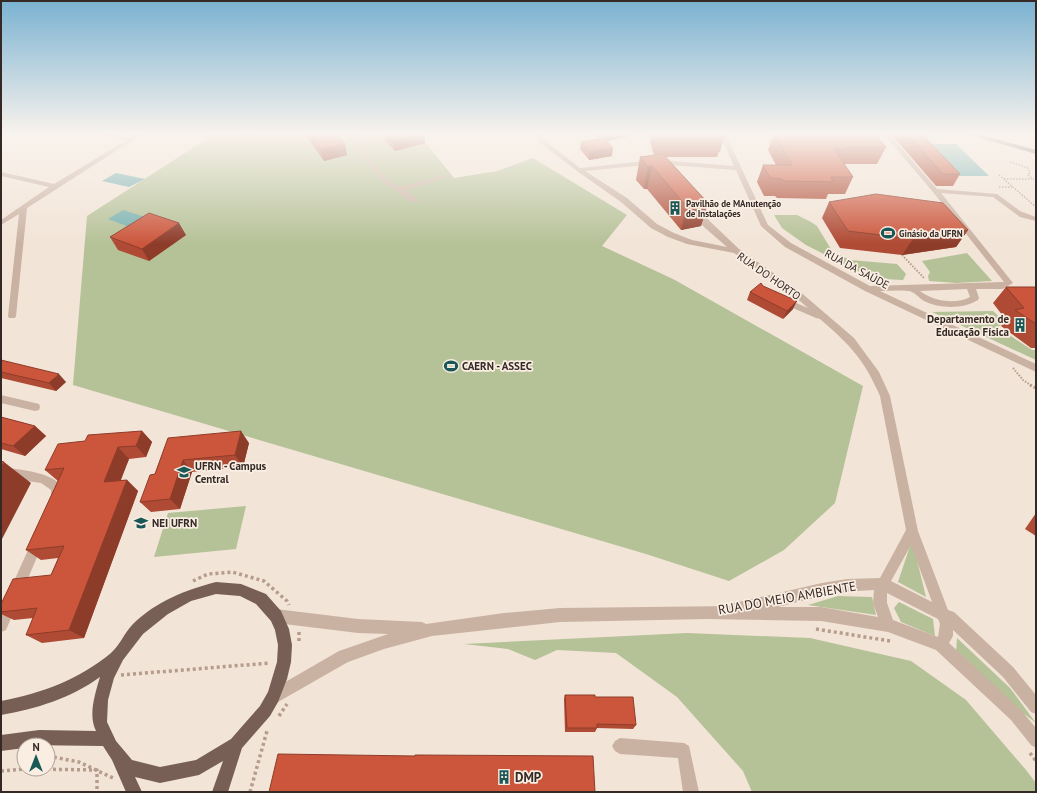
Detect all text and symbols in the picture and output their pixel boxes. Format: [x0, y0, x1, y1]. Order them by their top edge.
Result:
place label: Pavilhão de MAnutenção de Instalações [686, 198, 781, 219]
building icon: Pavilhão de MAnutenção de Instalações [667, 200, 683, 216]
sports icon: Ginásio da UFRN [880, 225, 896, 241]
place label: Ginásio da UFRN [899, 228, 963, 239]
street label: RUA DA SAÚDE [822, 246, 892, 292]
street label: RUA DO HORTO [735, 249, 803, 303]
place label: Departamento de Educação Física [927, 312, 1009, 339]
building icon: Departamento de Educação Física [1012, 317, 1028, 333]
sports icon: CAERN - ASSEC [443, 358, 459, 374]
place label: CAERN - ASSEC [462, 359, 532, 373]
place label: UFRN - Campus Central [195, 459, 267, 486]
school or university icon: UFRN - Campus Central [176, 464, 192, 480]
school or university icon: NEI UFRN [133, 515, 149, 531]
place label: NEI UFRN [152, 516, 197, 530]
street label: RUA DO MEIO AMBIENTE [717, 577, 857, 619]
north arrow [16, 737, 56, 777]
text: N [32, 740, 40, 754]
building icon: DMP [496, 769, 512, 785]
place label: DMP [515, 769, 542, 786]

